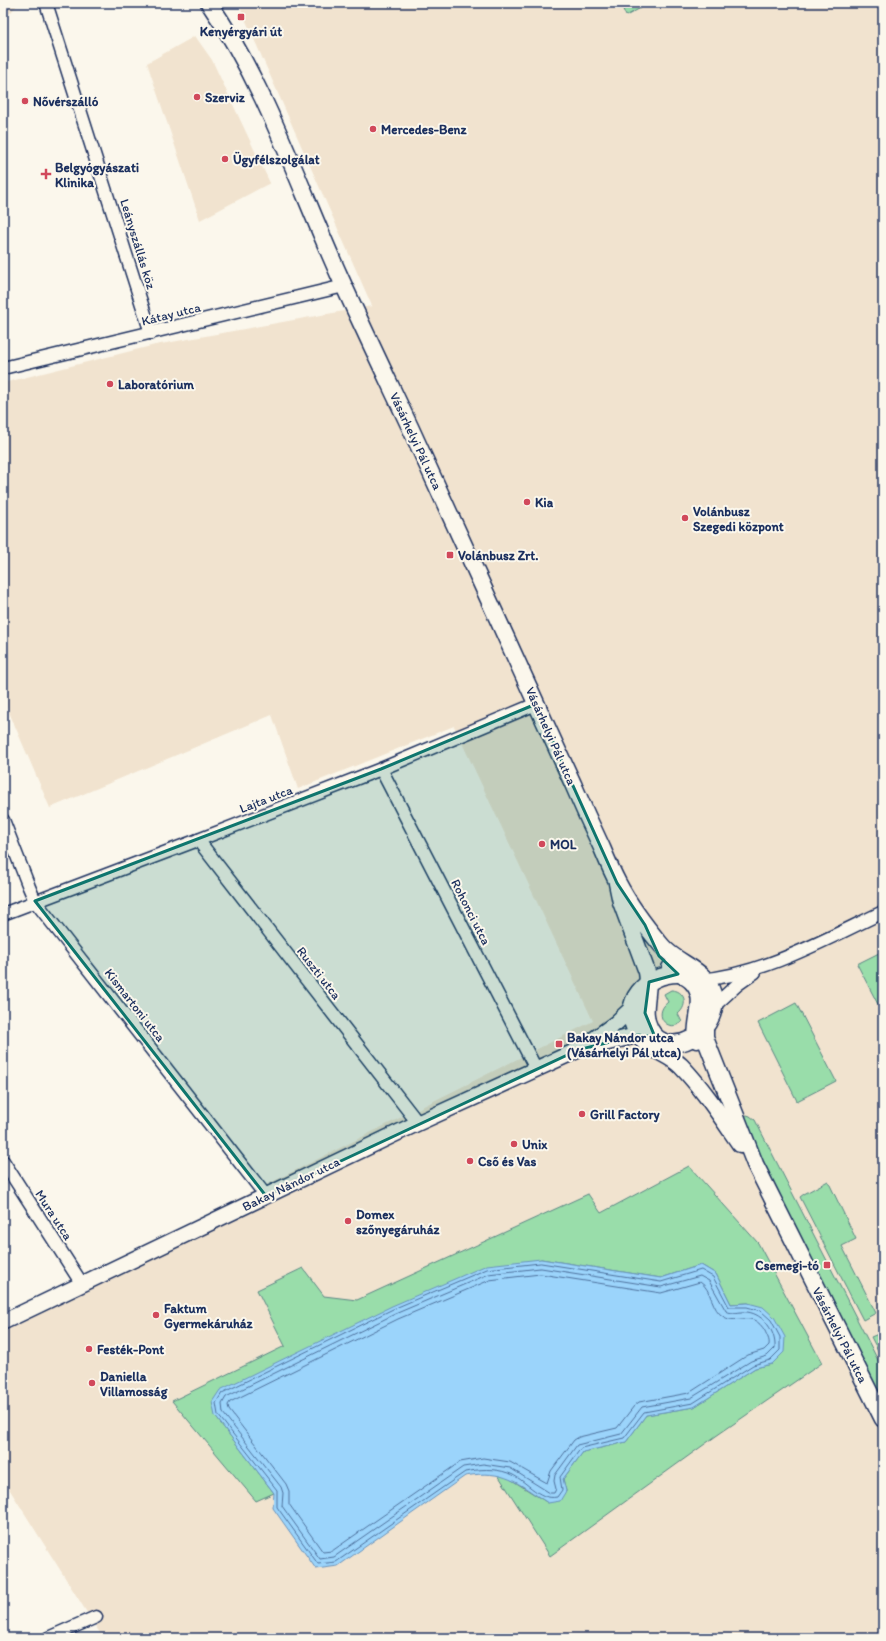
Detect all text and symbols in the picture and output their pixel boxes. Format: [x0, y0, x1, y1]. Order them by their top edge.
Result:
marker: Kenyérgyári út [236, 12, 246, 22]
place label: Kenyérgyári út [200, 24, 282, 40]
place label: Szerviz [205, 90, 246, 105]
marker: Szerviz [192, 92, 202, 102]
place label: Nővérszálló [33, 94, 99, 109]
marker: Nővérszálló [20, 96, 30, 106]
place label: Mercedes-Benz [381, 122, 468, 137]
marker: Mercedes-Benz [368, 124, 378, 134]
place label: Ügyfélszolgálat [233, 151, 320, 168]
marker: Ügyfélszolgálat [220, 154, 230, 164]
place label: Belgyógyászati Klinika [55, 160, 139, 190]
marker: Belgyógyászati Klinika [40, 168, 52, 180]
street label: Leányszállás köz [117, 197, 159, 291]
street label: Kátay utca [140, 299, 202, 329]
place label: Laboratórium [118, 377, 194, 392]
marker: Laboratórium [105, 379, 115, 389]
street label: Vásárhelyi Pál utca [387, 390, 445, 492]
place label: Kia [535, 495, 554, 510]
marker: Kia [522, 497, 532, 507]
place label: Volánbusz Szegedi központ [693, 504, 784, 535]
marker: Volánbusz Szegedi központ [680, 513, 690, 523]
place label: Volánbusz Zrt. [458, 548, 538, 563]
marker: Volánbusz Zrt. [445, 550, 455, 560]
street label: Vásárhelyi Pál utca [523, 685, 579, 788]
street label: Lajta utca [237, 782, 295, 816]
place label: MOL [550, 837, 577, 852]
marker: MOL [537, 839, 547, 849]
street label: Rohonci utca [448, 877, 494, 948]
street label: Ruszti utca [294, 944, 344, 1002]
street label: Kismartoni utca [102, 965, 168, 1045]
place label: Bakay Nándor utca (Vásárhelyi Pál utca) [567, 1030, 681, 1061]
marker: Bakay Nándor utca (Vásárhelyi Pál utca) [554, 1039, 564, 1049]
place label: Grill Factory [590, 1107, 661, 1123]
marker: Grill Factory [577, 1109, 587, 1119]
place label: Unix [522, 1137, 548, 1152]
marker: Unix [509, 1139, 519, 1149]
street label: Bakay Nándor utca [240, 1154, 342, 1214]
place label: Cső és Vas [478, 1154, 537, 1169]
marker: Cső és Vas [465, 1156, 475, 1166]
street label: Mura utca [32, 1187, 76, 1243]
place label: Domex szőnyegáruház [356, 1207, 441, 1238]
marker: Domex szőnyegáruház [343, 1216, 353, 1226]
place label: Csemegi-tó [755, 1258, 819, 1274]
marker: Csemegi-tó [822, 1260, 832, 1270]
street label: Vásárhelyi Pál utca [809, 1285, 871, 1386]
place label: Faktum Gyermekáruház [164, 1301, 254, 1332]
marker: Faktum Gyermekáruház [151, 1310, 161, 1320]
place label: Festék-Pont [97, 1342, 164, 1357]
marker: Festék-Pont [84, 1344, 94, 1354]
place label: Daniella Villamosság [100, 1369, 168, 1400]
marker: Daniella Villamosság [87, 1378, 97, 1388]

